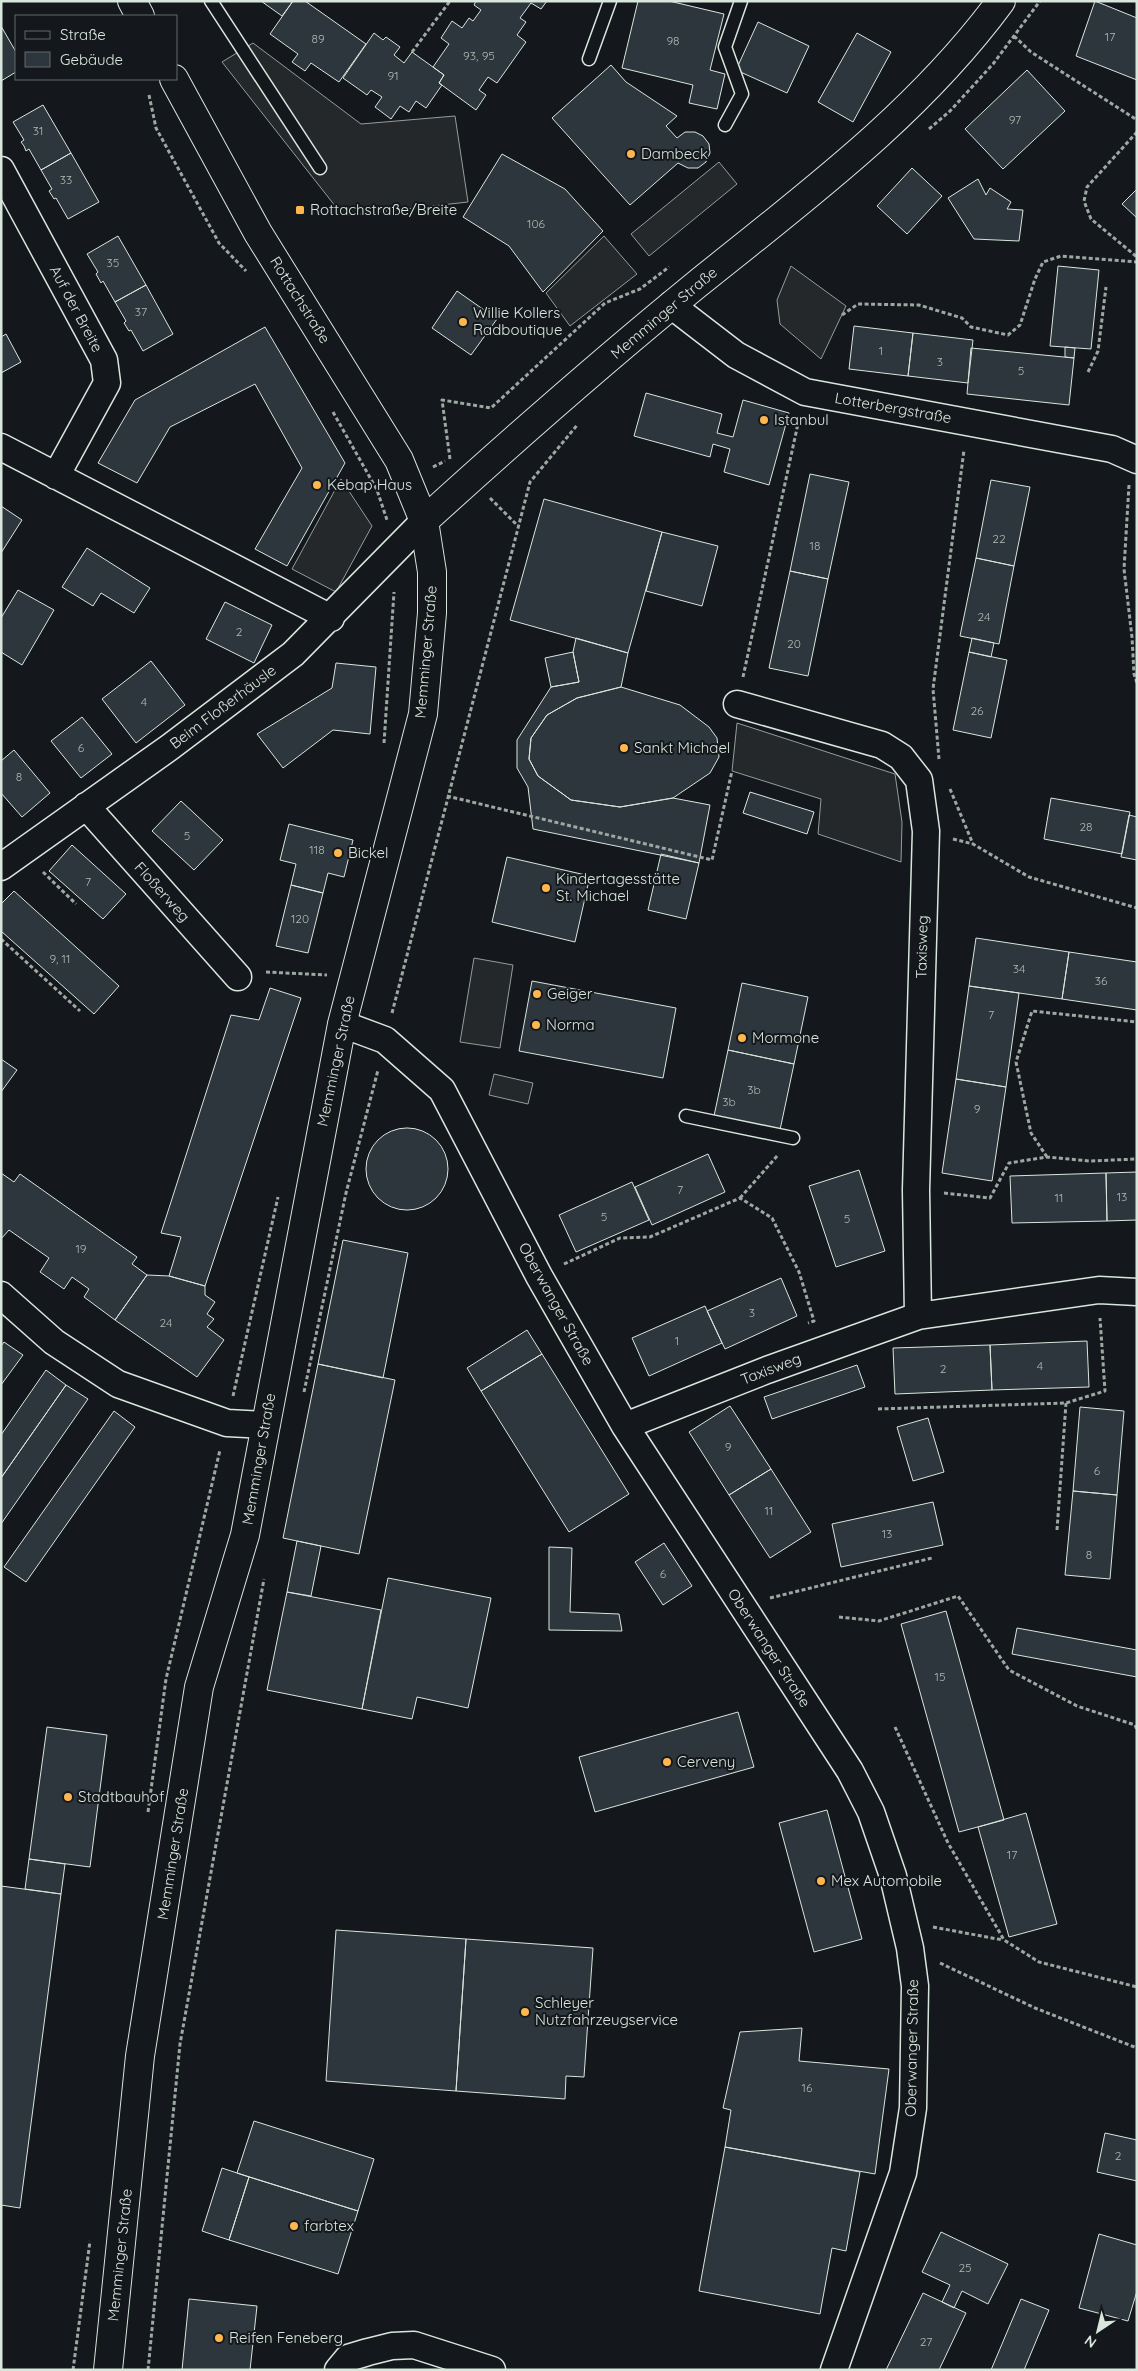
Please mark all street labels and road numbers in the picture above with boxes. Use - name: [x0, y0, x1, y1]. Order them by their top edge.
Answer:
- street label: Rottachstraße: [266, 253, 335, 347]
- street label: Auf der Breite: [46, 262, 107, 355]
- street label: Memminger Straße: [607, 262, 721, 363]
- street label: Lotterbergstraße: [833, 388, 953, 427]
- street label: Memminger Straße: [410, 585, 441, 719]
- street label: Beim Floßerhäusle: [166, 660, 280, 753]
- street label: Floßerweg: [131, 858, 194, 926]
- street label: Taxisweg: [911, 915, 932, 979]
- street label: Memminger Straße: [312, 994, 359, 1128]
- street label: Oberwanger Straße: [515, 1239, 598, 1369]
- street label: Taxisweg: [738, 1348, 804, 1389]
- street label: Memminger Straße: [238, 1392, 279, 1526]
- street label: Oberwanger Straße: [724, 1585, 815, 1711]
- street label: Memminger Straße: [153, 1787, 192, 1921]
- street label: Oberwanger Straße: [901, 1979, 922, 2117]
- street label: Memminger Straße: [103, 2188, 136, 2322]

